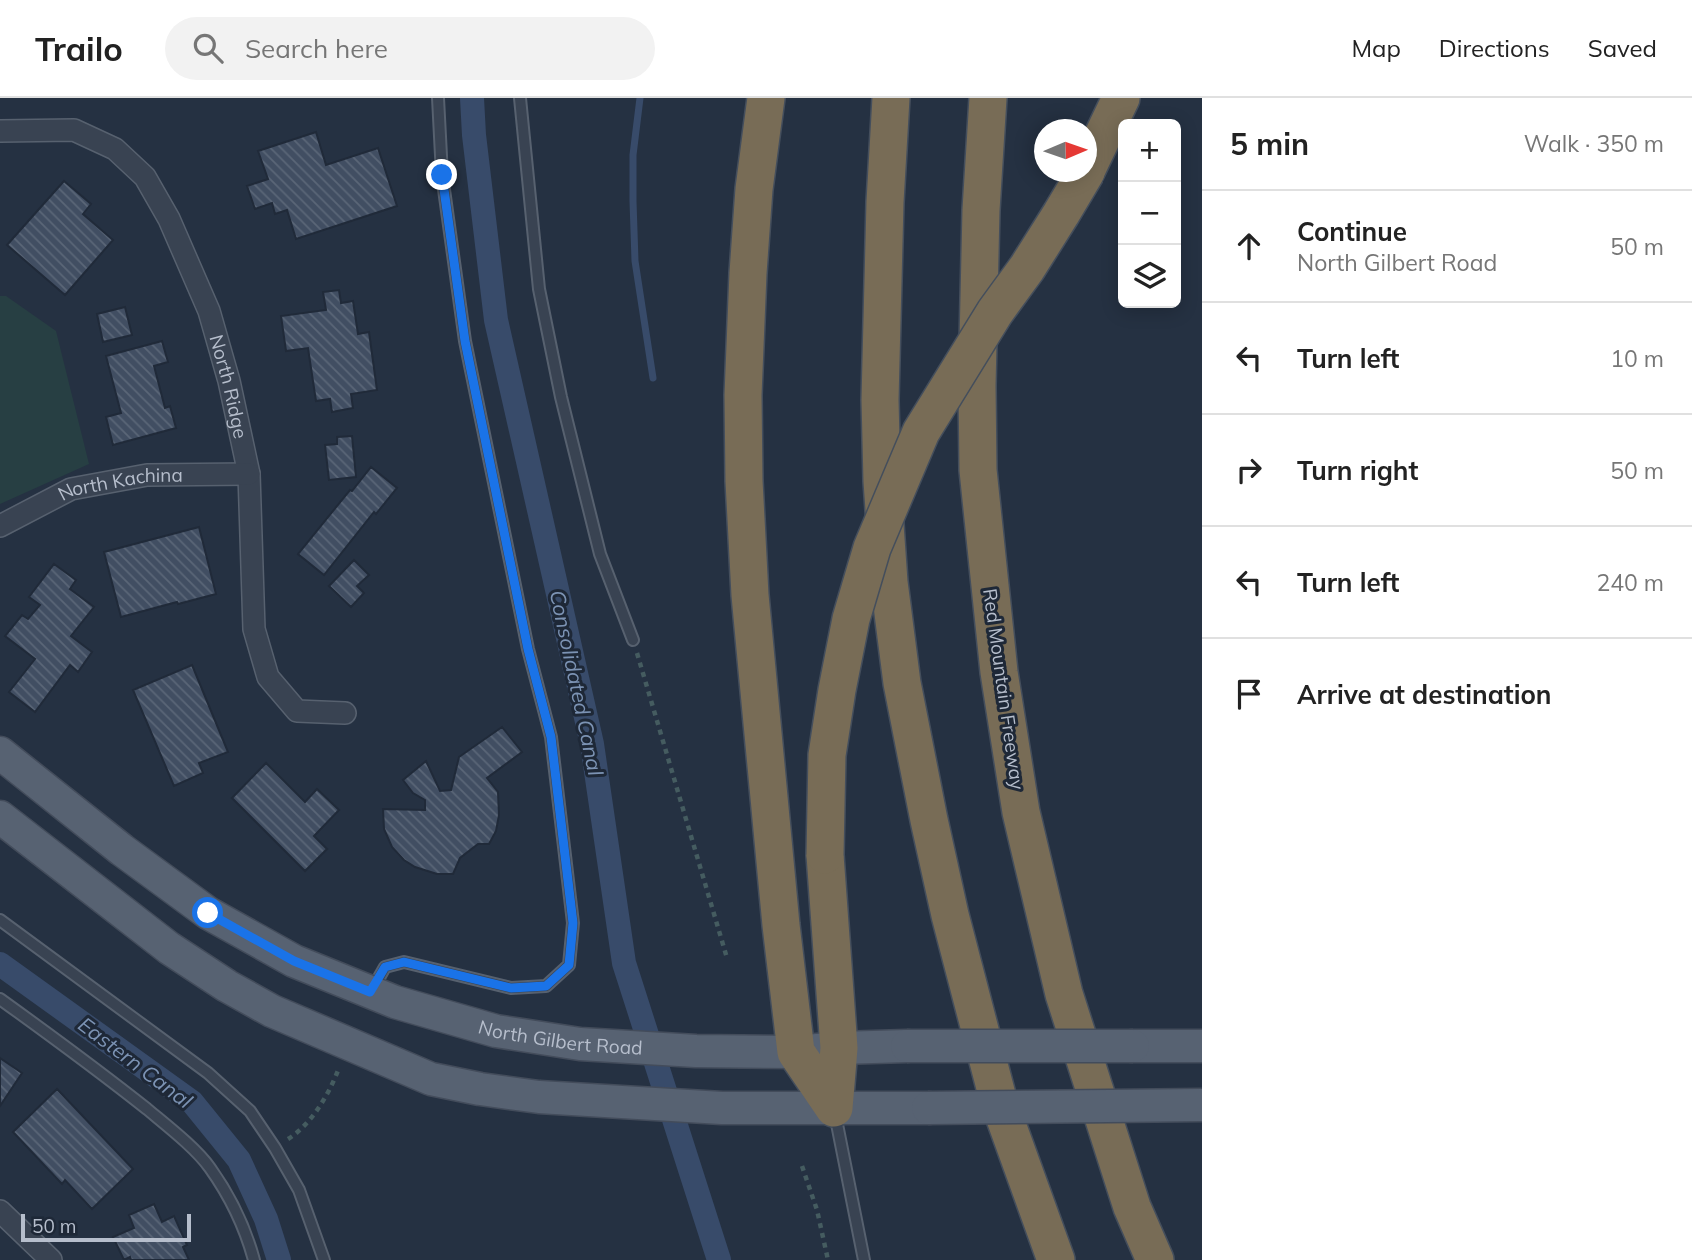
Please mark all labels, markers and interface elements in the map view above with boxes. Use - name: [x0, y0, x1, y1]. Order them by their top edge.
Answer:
- search box: [165, 17, 655, 80]
- text: Trailo: [35, 28, 123, 69]
- icon: search: [189, 29, 227, 67]
- text: Search here: [245, 32, 388, 65]
- text: Map: [1351, 33, 1401, 63]
- text: Directions: [1439, 33, 1550, 63]
- text: Saved: [1588, 33, 1657, 63]
- north arrow: [1034, 119, 1097, 182]
- map controls: [1118, 119, 1181, 308]
- button: +: [1118, 119, 1181, 182]
- text: 5 min: [1230, 125, 1309, 163]
- text: Walk · 350 m: [1524, 129, 1664, 158]
- route end: [426, 159, 457, 190]
- button: −: [1118, 182, 1181, 245]
- text: Continue: [1297, 215, 1407, 248]
- icon: ahead: [1230, 227, 1268, 265]
- text: 50 m: [1610, 232, 1664, 261]
- button: layers: [1118, 245, 1181, 308]
- text: North Gilbert Road: [1297, 248, 1497, 277]
- street label: North Ridge: [204, 332, 253, 441]
- icon: left: [1230, 339, 1268, 377]
- text: Turn left: [1297, 342, 1399, 375]
- text: 10 m: [1610, 344, 1664, 373]
- icon: right: [1230, 451, 1268, 489]
- text: Turn right: [1297, 454, 1418, 487]
- text: 50 m: [1610, 456, 1664, 485]
- street label: North Kachina: [54, 463, 183, 506]
- icon: left: [1230, 563, 1268, 601]
- text: Turn left: [1297, 566, 1399, 599]
- text: 240 m: [1596, 568, 1664, 597]
- street label: Red Mountain Freeway: [978, 587, 1030, 791]
- water label: Consolidated Canal: [545, 588, 609, 778]
- icon: arrive: [1230, 675, 1268, 713]
- text: Arrive at destination: [1297, 678, 1552, 711]
- route start: [192, 897, 223, 928]
- water label: Eastern Canal: [74, 1011, 198, 1113]
- street label: North Gilbert Road: [476, 1015, 643, 1060]
- scale bar: [21, 1211, 191, 1243]
- text: 50 m: [32, 1214, 76, 1238]

